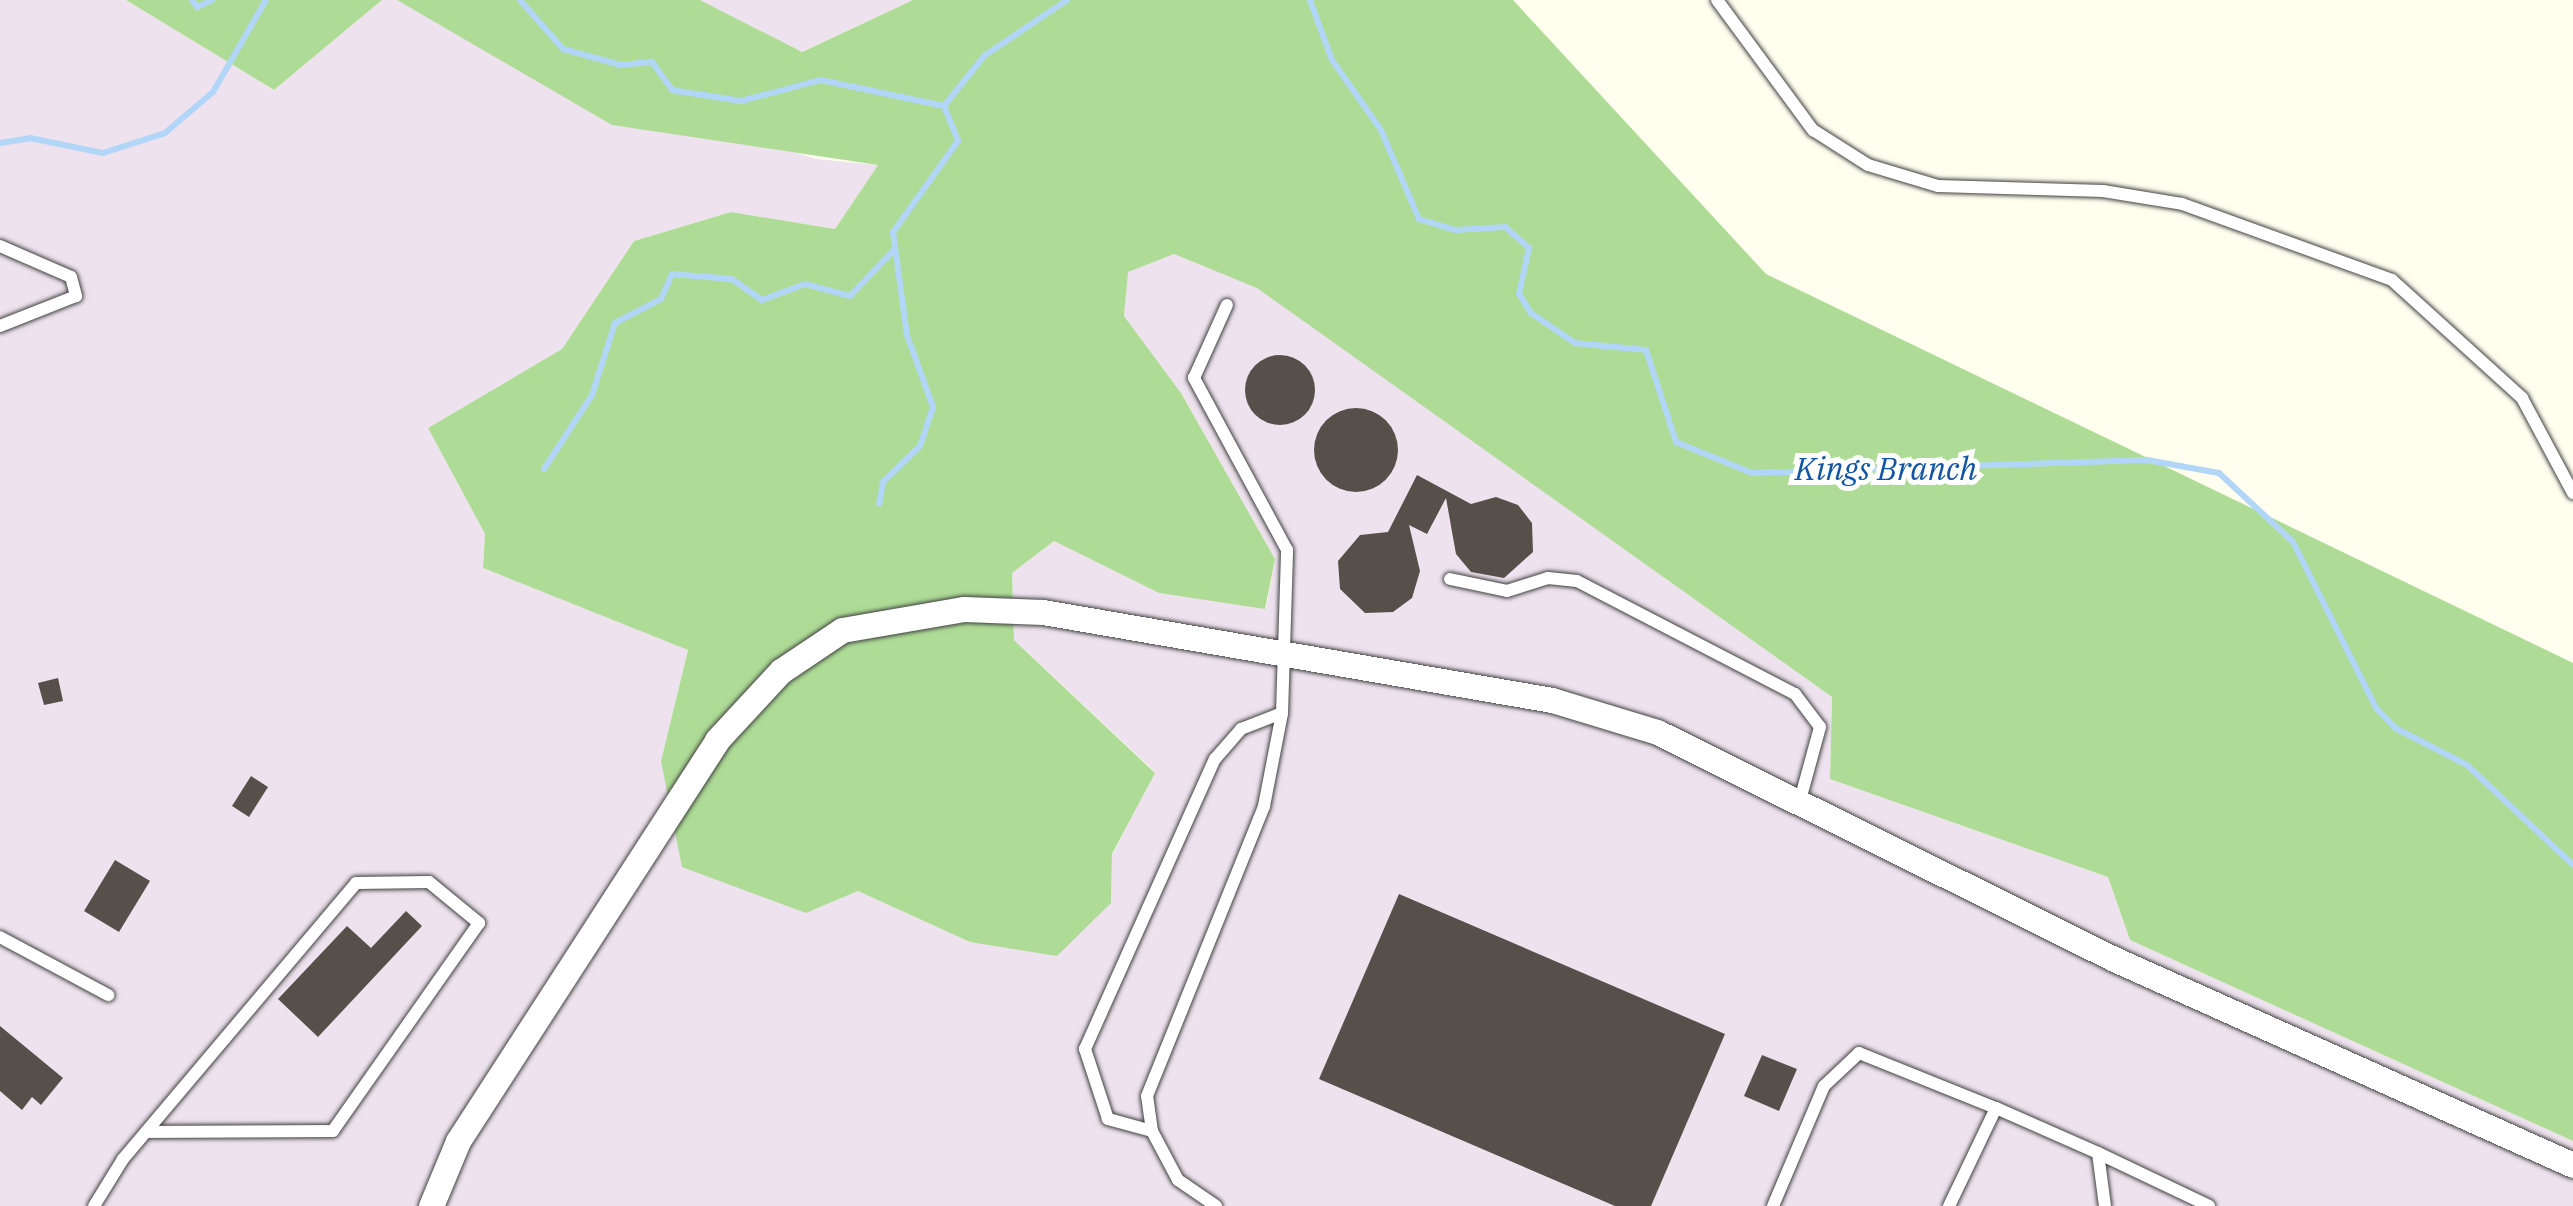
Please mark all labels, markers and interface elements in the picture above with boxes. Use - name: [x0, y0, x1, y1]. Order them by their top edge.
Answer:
- water label: Kings Branch: [1795, 449, 1977, 487]

